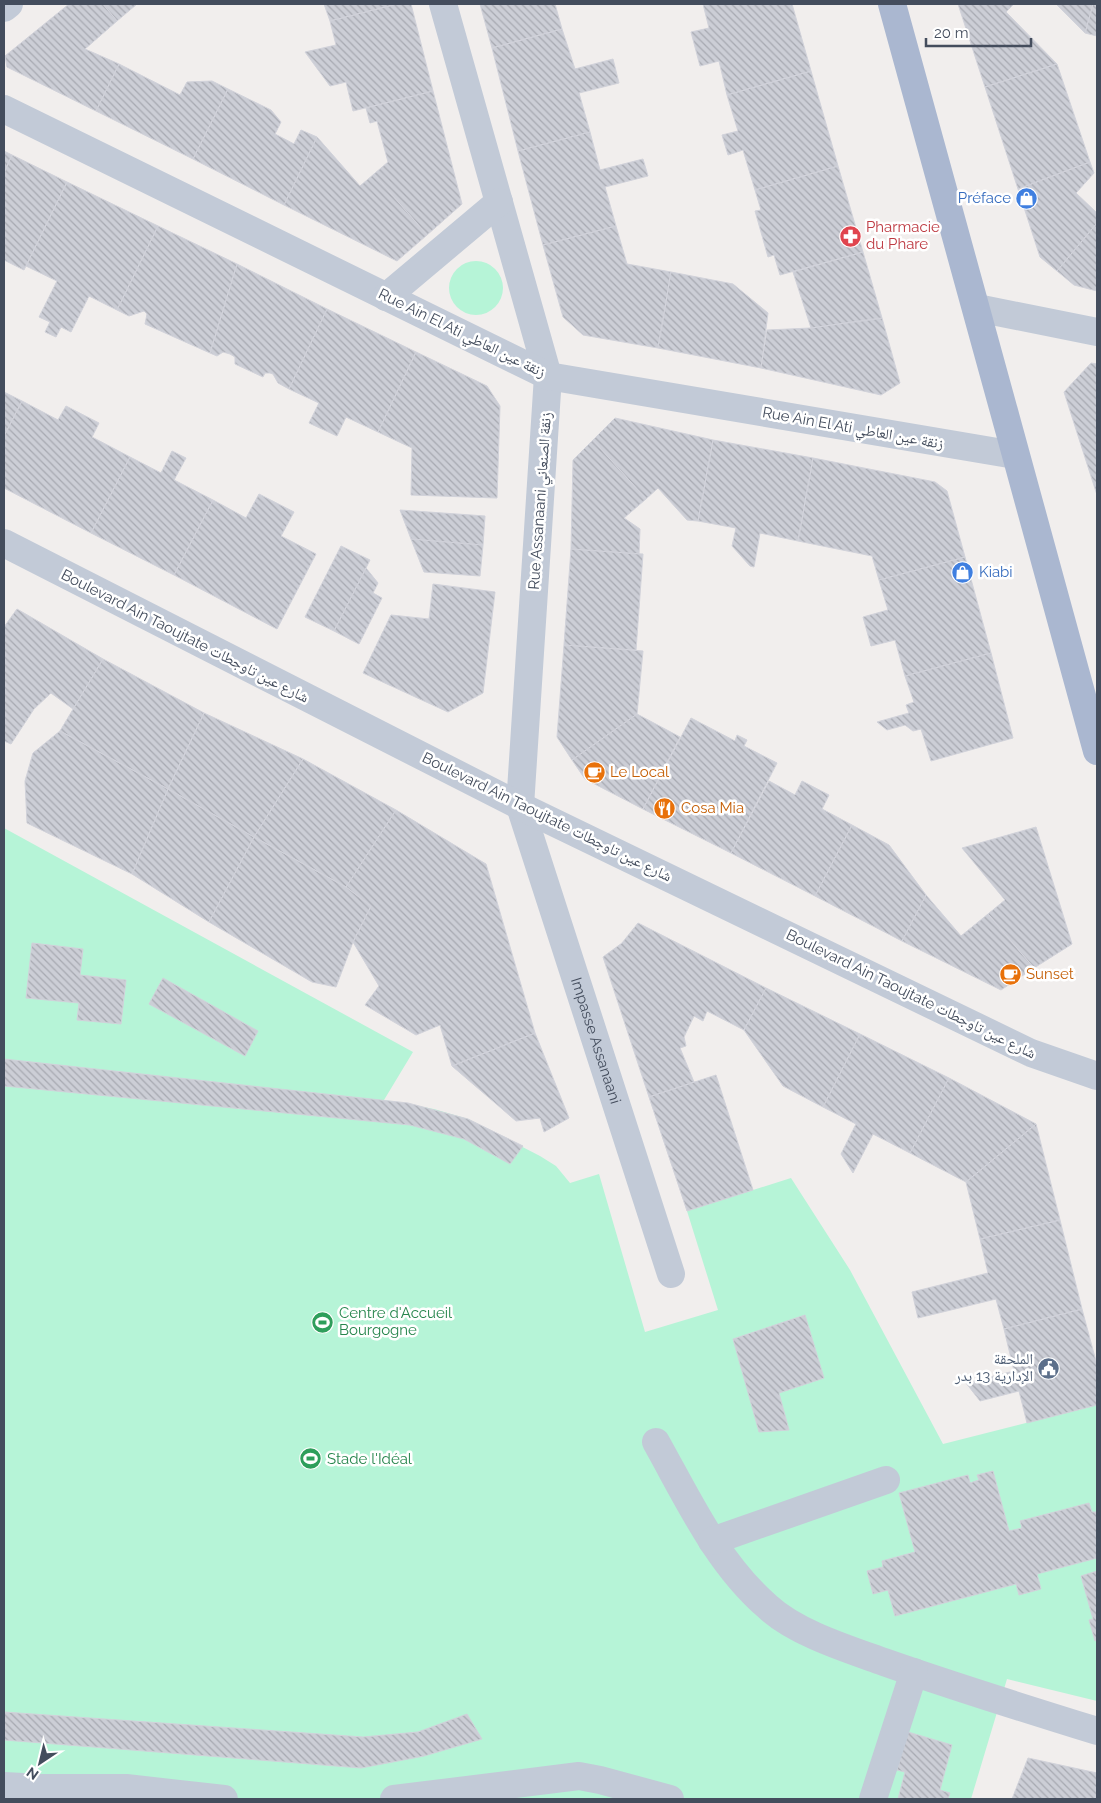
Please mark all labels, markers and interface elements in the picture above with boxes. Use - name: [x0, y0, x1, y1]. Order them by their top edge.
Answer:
- scale bar: [926, 15, 1031, 47]
- text: 20 m: [934, 24, 969, 42]
- shop icon: Préface: [1015, 186, 1039, 210]
- place label: Préface: [958, 189, 1011, 207]
- place label: Pharmacie du Phare: [866, 218, 940, 253]
- pharmacy icon: Pharmacie du Phare: [838, 224, 862, 248]
- street label: Rue Ain El Ati زنقة عين العاطي: [374, 285, 549, 384]
- street label: Rue Ain El Ati زنقة عين العاطي: [761, 403, 945, 456]
- street label: Rue Assanaani زنقة الصنعاني: [525, 411, 558, 591]
- shop icon: Kiabi: [951, 560, 975, 584]
- place label: Kiabi: [979, 563, 1013, 581]
- street label: Boulevard Ain Taoujtate شارع عين تاوجطات: [58, 565, 312, 708]
- street label: Boulevard Ain Taoujtate شارع عين تاوجطات: [419, 748, 675, 886]
- cafe icon: Le Local: [582, 760, 606, 784]
- place label: Le Local: [610, 763, 670, 781]
- restaurant icon: Cosa Mia: [653, 796, 677, 820]
- place label: Cosa Mia: [681, 799, 744, 817]
- street label: Boulevard Ain Taoujtate شارع عين تاوجطات: [783, 925, 1039, 1063]
- cafe icon: Sunset: [998, 962, 1022, 986]
- place label: Sunset: [1026, 965, 1074, 983]
- street label: Impasse Assanaani: [567, 975, 624, 1106]
- place label: Centre d'Accueil Bourgogne: [339, 1304, 453, 1339]
- sports icon: Centre d'Accueil Bourgogne: [311, 1310, 335, 1334]
- place label: الملحقة الإدارية 13 بدر: [954, 1350, 1033, 1385]
- public building icon: الملحقة الإدارية 13 بدر: [1037, 1356, 1061, 1380]
- sports icon: Stade l'Idéal: [299, 1447, 323, 1471]
- place label: Stade l'Idéal: [327, 1450, 413, 1468]
- north arrow: [15, 1738, 65, 1788]
- text: N: [24, 1764, 42, 1783]

